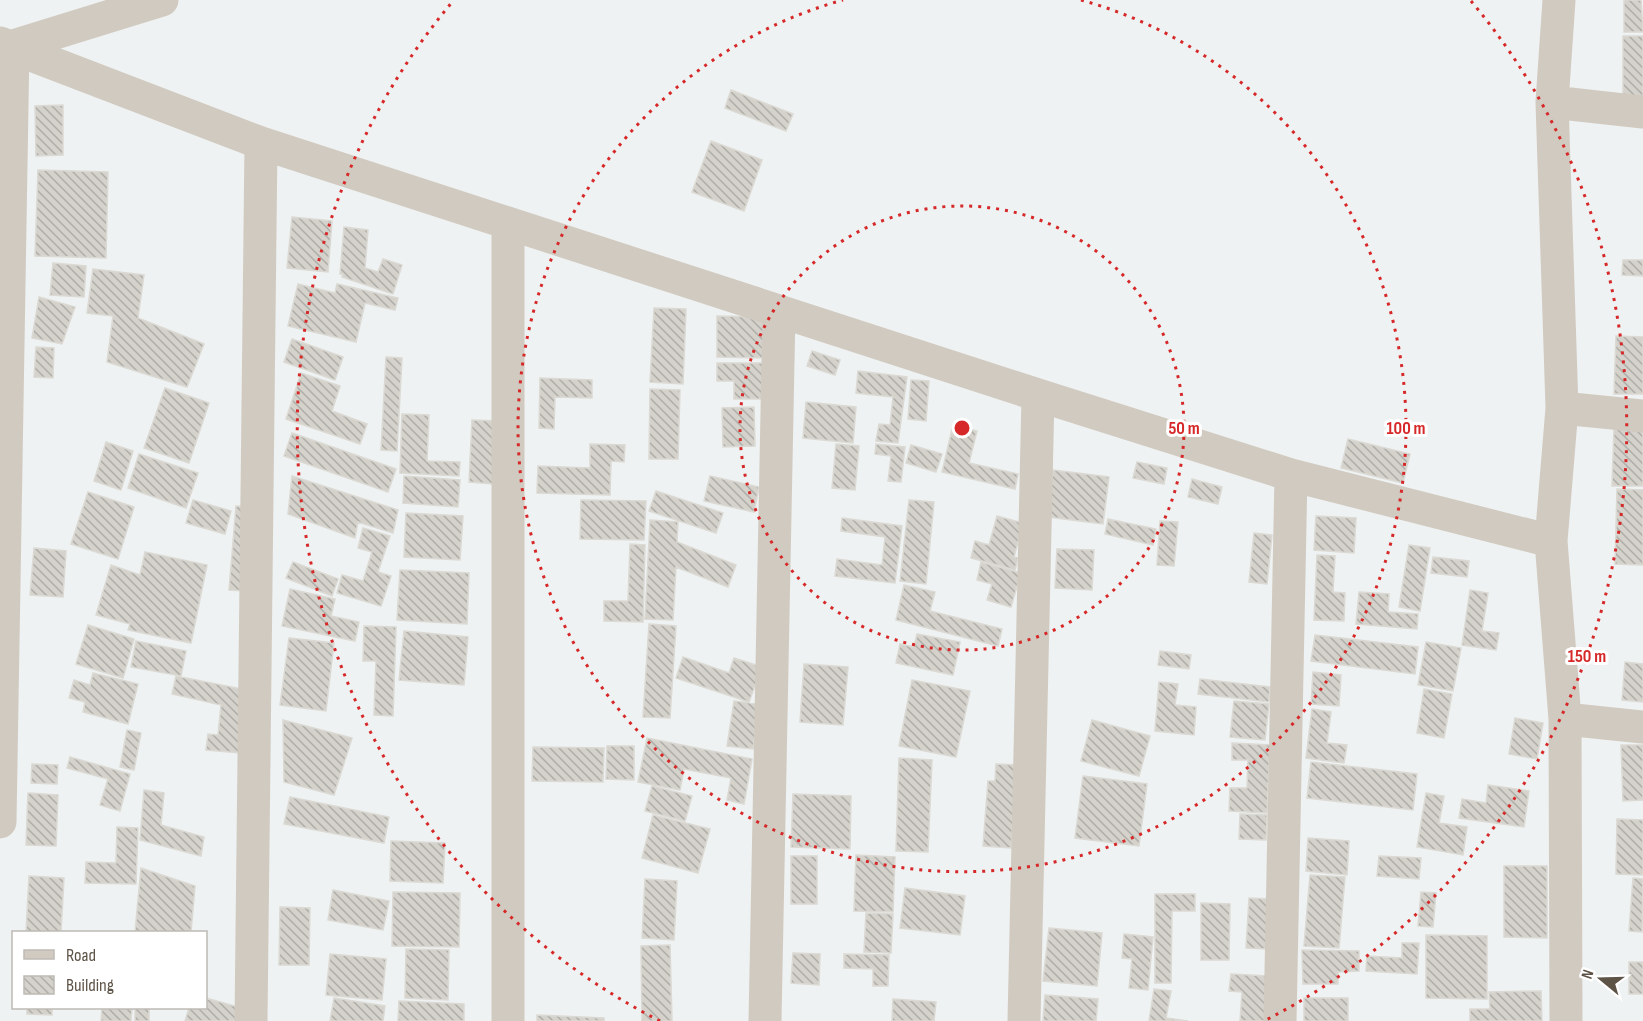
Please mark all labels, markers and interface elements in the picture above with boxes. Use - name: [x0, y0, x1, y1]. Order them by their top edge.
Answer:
- centre of rings: [952, 418, 972, 438]
- text: 50 m: [1168, 418, 1200, 439]
- text: 100 m: [1387, 418, 1426, 439]
- text: 150 m: [1568, 646, 1606, 667]
- legend: [12, 931, 207, 1009]
- text: Road: [66, 945, 96, 966]
- north arrow: [1571, 949, 1631, 1009]
- text: N: [1578, 967, 1599, 982]
- text: Building: [66, 975, 114, 996]

